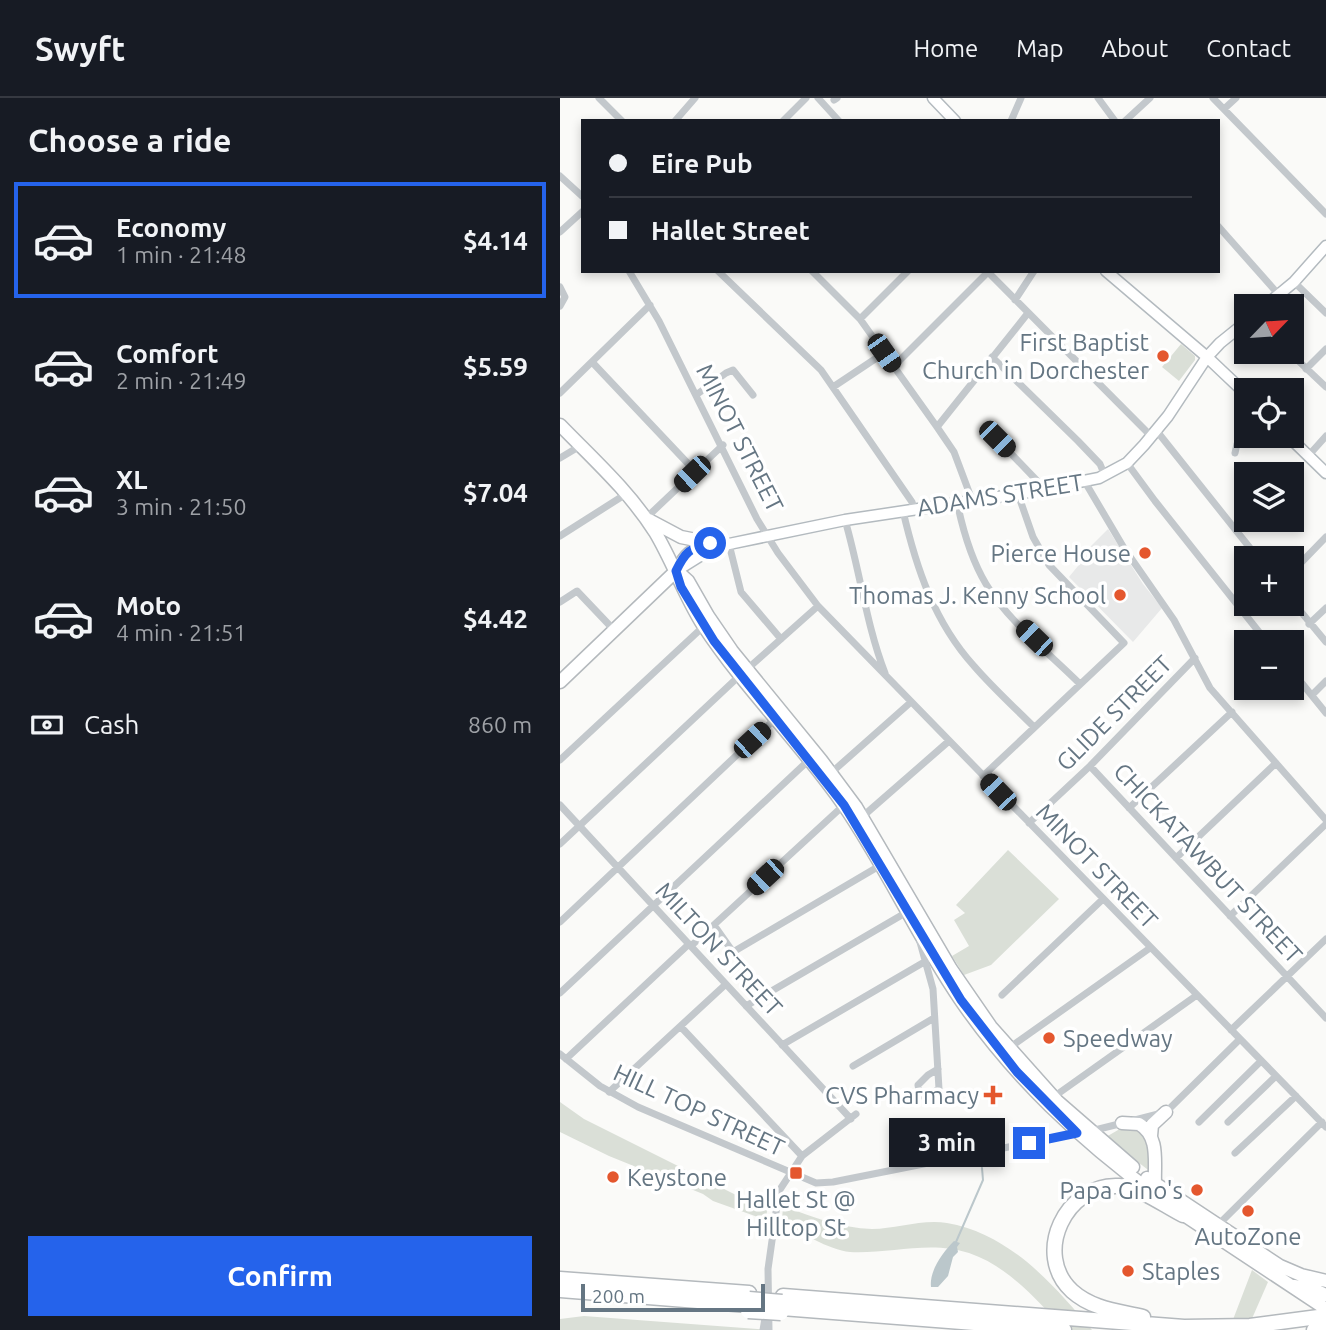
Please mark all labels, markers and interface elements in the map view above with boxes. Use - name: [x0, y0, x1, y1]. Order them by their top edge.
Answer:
- text: Swyft: [35, 30, 125, 67]
- text: Home: [913, 35, 978, 62]
- text: Map: [1016, 35, 1063, 62]
- text: About: [1101, 35, 1168, 62]
- text: Contact: [1206, 35, 1291, 62]
- text: Choose a ride: [28, 122, 231, 158]
- text: Eire Pub: [651, 149, 753, 178]
- icon: car: [32, 209, 95, 272]
- text: Economy: [116, 213, 226, 242]
- text: Hallet Street: [651, 216, 810, 245]
- text: $4.14: [463, 226, 528, 255]
- text: 1 min · 21:48: [116, 242, 247, 267]
- north arrow: [1234, 294, 1304, 364]
- map controls: [1234, 294, 1304, 700]
- place label: First Baptist Church in Dorchester: [922, 329, 1150, 384]
- car: [864, 330, 905, 376]
- icon: car: [32, 335, 95, 398]
- text: Comfort: [116, 339, 219, 368]
- marker: First Baptist Church in Dorchester: [1155, 348, 1171, 364]
- text: $5.59: [463, 352, 528, 381]
- street label: MINOT STREET: [691, 360, 789, 516]
- text: 2 min · 21:49: [116, 368, 247, 393]
- button: locate: [1234, 378, 1304, 448]
- car: [975, 417, 1020, 461]
- car: [670, 452, 715, 496]
- icon: car: [32, 461, 95, 524]
- button: layers: [1234, 462, 1304, 532]
- text: XL: [116, 465, 147, 494]
- street label: ADAMS STREET: [915, 469, 1085, 521]
- text: $7.04: [463, 478, 528, 507]
- text: 3 min · 21:50: [116, 494, 247, 519]
- route start: [694, 527, 726, 559]
- place label: Pierce House: [991, 540, 1131, 567]
- marker: Pierce House: [1137, 545, 1153, 561]
- button: +: [1234, 546, 1304, 616]
- place label: Thomas J. Kenny School: [849, 582, 1106, 609]
- icon: car: [32, 587, 95, 650]
- marker: Thomas J. Kenny School: [1112, 587, 1128, 603]
- text: Moto: [116, 591, 181, 620]
- text: $4.42: [463, 604, 528, 633]
- car: [1012, 616, 1057, 660]
- text: 4 min · 21:51: [116, 620, 247, 645]
- button: −: [1234, 630, 1304, 700]
- street label: GLIDE STREET: [1051, 650, 1177, 776]
- icon: cash: [28, 706, 66, 744]
- text: Cash: [84, 710, 139, 739]
- text: 860 m: [468, 712, 532, 737]
- car: [730, 718, 775, 762]
- street label: CHICKATAWBUT STREET: [1108, 758, 1308, 968]
- car: [976, 770, 1021, 814]
- street label: MINOT STREET: [1031, 798, 1163, 934]
- car: [743, 855, 788, 899]
- street label: MILTON STREET: [650, 877, 788, 1021]
- place label: Speedway: [1063, 1025, 1173, 1052]
- marker: Speedway: [1041, 1030, 1057, 1046]
- street label: HILL TOP STREET: [609, 1059, 789, 1161]
- place label: CVS Pharmacy: [825, 1082, 979, 1109]
- marker: CVS Pharmacy: [985, 1087, 1001, 1103]
- callout: 3 min: [889, 1118, 1004, 1168]
- route end: [1013, 1127, 1045, 1159]
- text: 3 min: [918, 1130, 976, 1155]
- place label: Keystone: [627, 1164, 727, 1191]
- marker: Hallet St @ Hilltop St: [788, 1165, 804, 1181]
- marker: Keystone: [605, 1169, 621, 1185]
- place label: Papa Gino's: [1059, 1177, 1183, 1204]
- marker: Papa Gino's: [1189, 1182, 1205, 1198]
- place label: Hallet St @ Hilltop St: [736, 1186, 856, 1241]
- marker: AutoZone: [1240, 1203, 1256, 1219]
- place label: AutoZone: [1194, 1223, 1302, 1250]
- button: Confirm: [28, 1236, 532, 1316]
- place label: Staples: [1142, 1258, 1220, 1285]
- marker: Staples: [1120, 1263, 1136, 1279]
- scale bar: [581, 1281, 765, 1313]
- text: 200 m: [592, 1285, 645, 1307]

